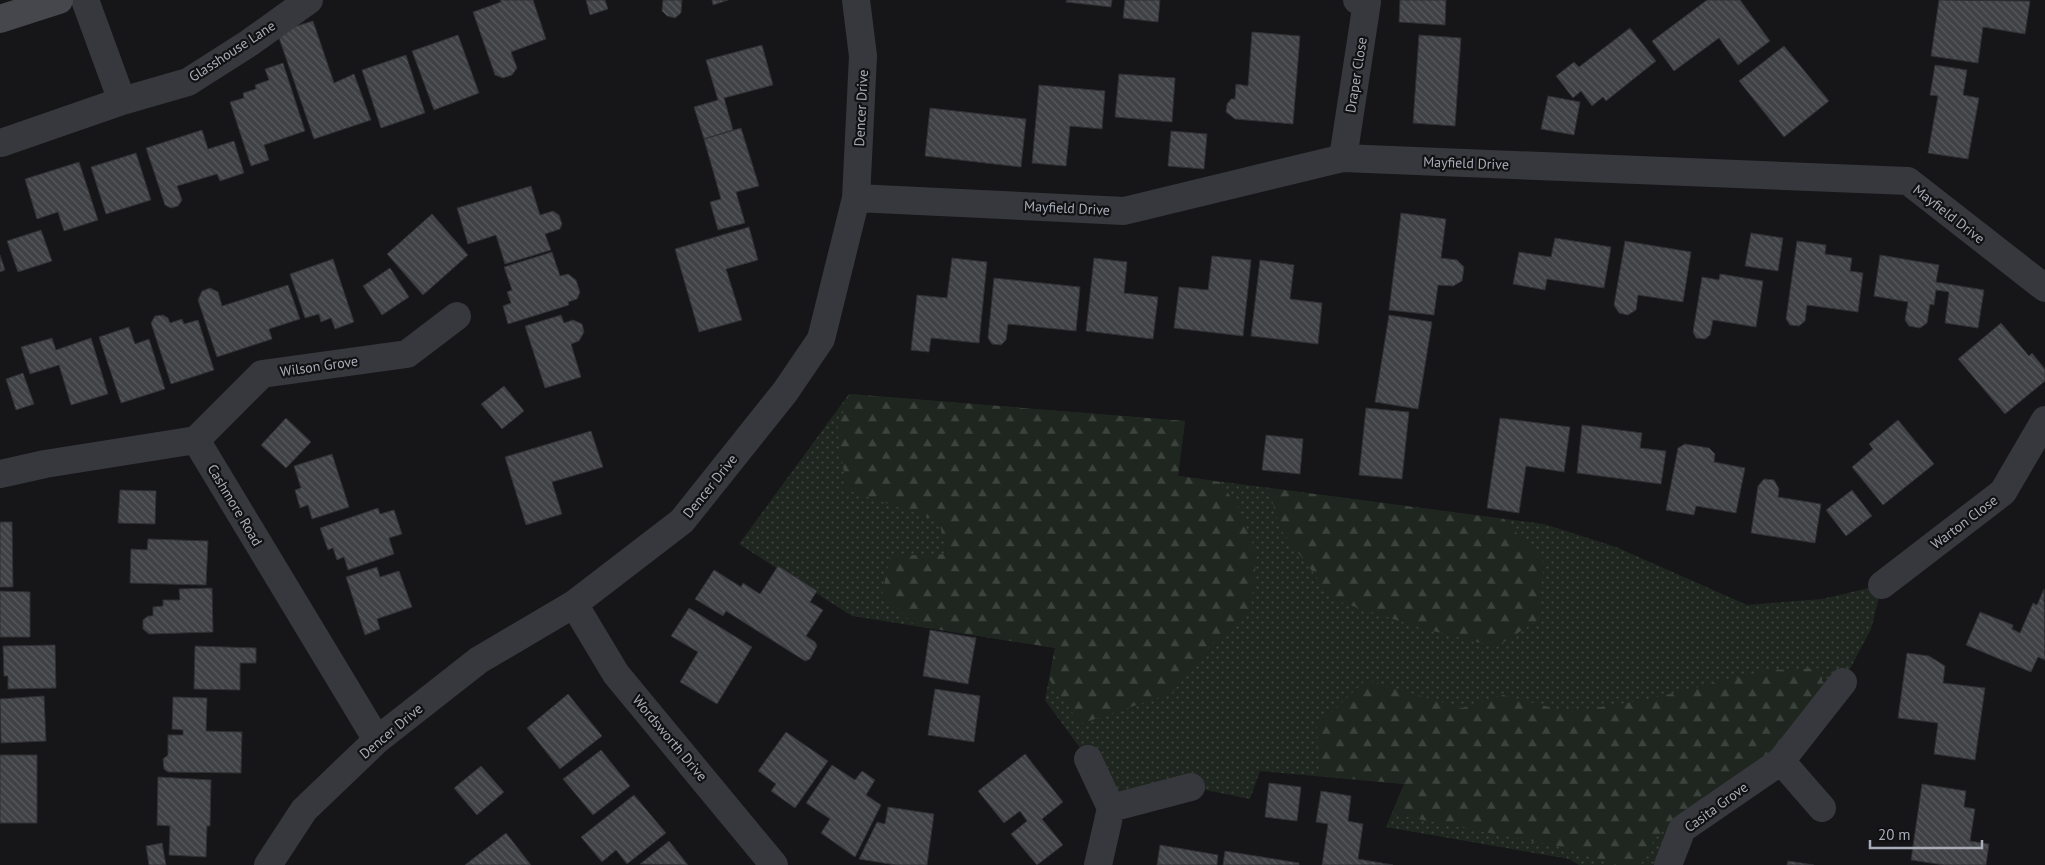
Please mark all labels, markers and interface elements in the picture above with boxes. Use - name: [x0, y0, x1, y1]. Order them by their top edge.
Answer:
- street label: Glasshouse Lane: [185, 16, 279, 86]
- street label: Draper Close: [1341, 36, 1371, 114]
- street label: Dencer Drive: [850, 69, 872, 147]
- street label: Mayfield Drive: [1423, 153, 1509, 173]
- street label: Mayfield Drive: [1910, 180, 1988, 248]
- street label: Mayfield Drive: [1024, 197, 1110, 219]
- street label: Wilson Grove: [279, 352, 359, 380]
- street label: Dencer Drive: [679, 450, 741, 522]
- street label: Cashmore Road: [203, 461, 267, 549]
- street label: Warton Close: [1927, 491, 2001, 553]
- street label: Wordsworth Drive: [629, 691, 711, 785]
- street label: Dencer Drive: [356, 699, 426, 763]
- street label: Casita Grove: [1681, 778, 1751, 836]
- scale bar: [1870, 818, 1982, 850]
- text: 20 m: [1878, 825, 1911, 844]

